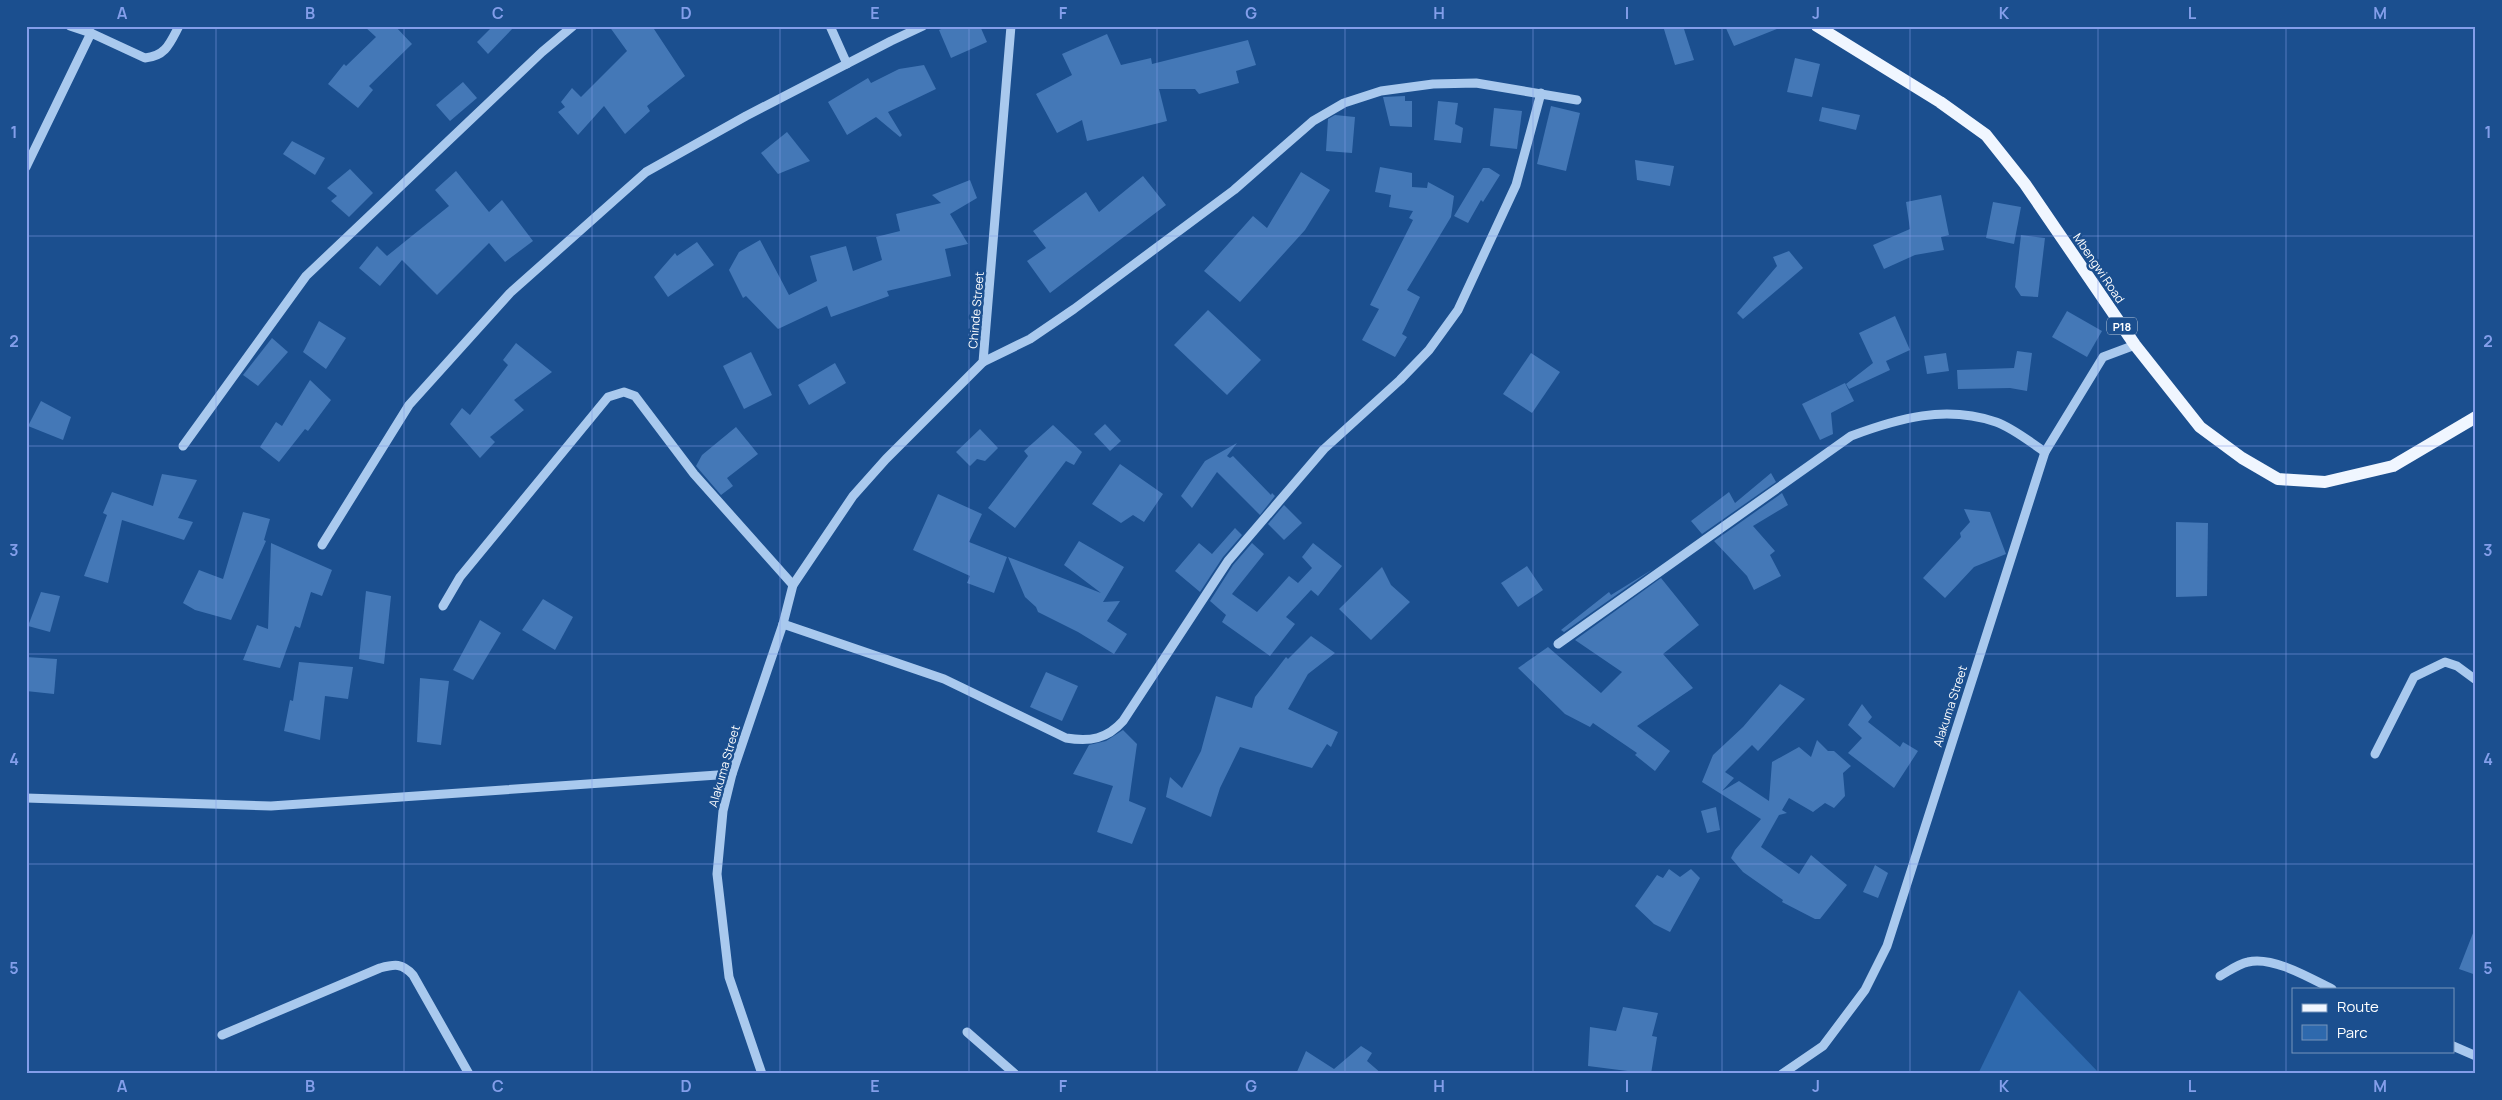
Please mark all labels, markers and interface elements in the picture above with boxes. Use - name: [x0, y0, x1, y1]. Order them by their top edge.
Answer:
- text: A: [117, 2, 128, 24]
- text: B: [305, 2, 315, 24]
- text: C: [492, 2, 504, 24]
- text: D: [680, 2, 692, 24]
- text: E: [870, 2, 880, 24]
- text: F: [1059, 2, 1068, 24]
- text: G: [1245, 2, 1257, 24]
- text: H: [1433, 2, 1445, 24]
- text: I: [1625, 2, 1629, 24]
- text: J: [1812, 2, 1820, 24]
- text: K: [1999, 2, 2010, 24]
- text: L: [2188, 2, 2197, 24]
- text: M: [2373, 2, 2387, 24]
- text: 1: [10, 121, 18, 143]
- text: 1: [2484, 121, 2492, 143]
- street label: Mbengwi Road: [2069, 230, 2129, 306]
- street label: Chinde Street: [964, 271, 988, 349]
- road number: P18: [2107, 318, 2137, 334]
- text: 2: [9, 330, 19, 352]
- text: 2: [2483, 330, 2493, 352]
- text: 3: [9, 539, 19, 561]
- text: 3: [2483, 539, 2493, 561]
- street label: Alakuma Street: [1929, 663, 1971, 749]
- street label: Alakuma Street: [704, 723, 744, 809]
- text: 4: [9, 748, 19, 770]
- text: 4: [2483, 748, 2493, 770]
- text: 5: [9, 957, 19, 979]
- text: 5: [2483, 957, 2493, 979]
- legend: [2292, 988, 2454, 1052]
- text: Route: [2337, 996, 2379, 1017]
- text: Parc: [2337, 1022, 2368, 1043]
- text: A: [117, 1075, 128, 1097]
- text: B: [305, 1075, 315, 1097]
- text: C: [492, 1075, 504, 1097]
- text: D: [680, 1075, 692, 1097]
- text: E: [870, 1075, 880, 1097]
- text: F: [1059, 1075, 1068, 1097]
- text: G: [1245, 1075, 1257, 1097]
- text: H: [1433, 1075, 1445, 1097]
- text: I: [1625, 1075, 1629, 1097]
- text: J: [1812, 1075, 1820, 1097]
- text: K: [1999, 1075, 2010, 1097]
- text: L: [2188, 1075, 2197, 1097]
- text: M: [2373, 1075, 2387, 1097]

